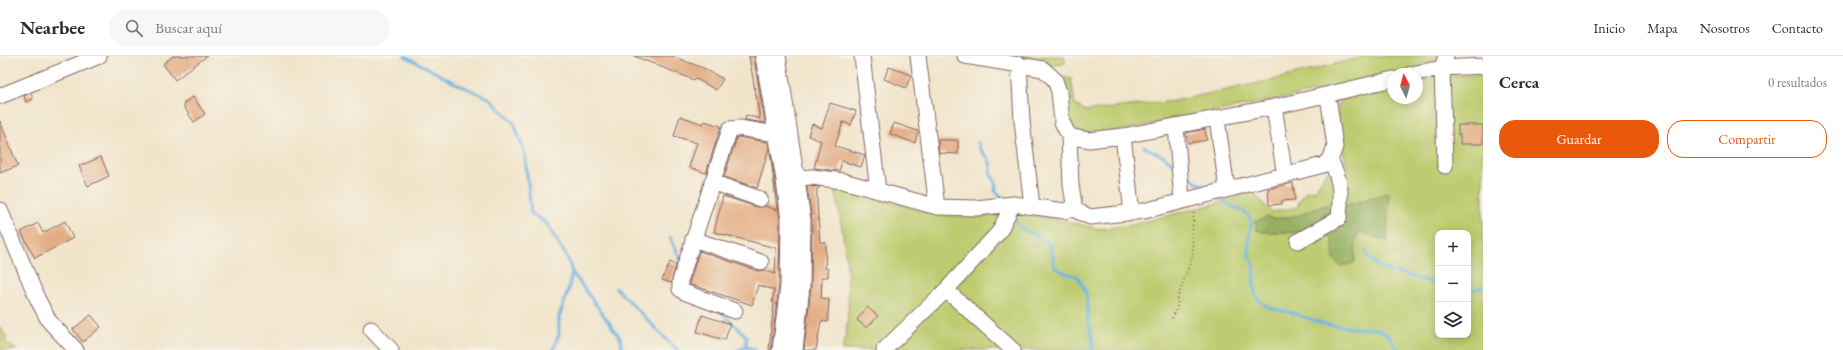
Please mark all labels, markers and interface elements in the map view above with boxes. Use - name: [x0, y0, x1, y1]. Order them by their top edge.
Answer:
- search box: [109, 10, 389, 46]
- text: Nearbee: [20, 15, 85, 40]
- icon: search: [123, 17, 145, 39]
- text: Buscar aquí: [155, 18, 222, 37]
- text: Inicio: [1594, 19, 1625, 37]
- text: Mapa: [1647, 19, 1678, 37]
- text: Nosotros: [1700, 19, 1750, 37]
- text: Contacto: [1772, 19, 1823, 37]
- north arrow: [1387, 68, 1423, 104]
- text: Cerca: [1499, 71, 1539, 93]
- text: 0 resultados: [1768, 74, 1827, 91]
- button: Guardar: [1499, 120, 1659, 158]
- button: Compartir: [1667, 120, 1827, 158]
- map controls: [1435, 230, 1471, 338]
- button: +: [1435, 230, 1471, 266]
- button: −: [1435, 266, 1471, 302]
- button: layers: [1435, 302, 1471, 338]

